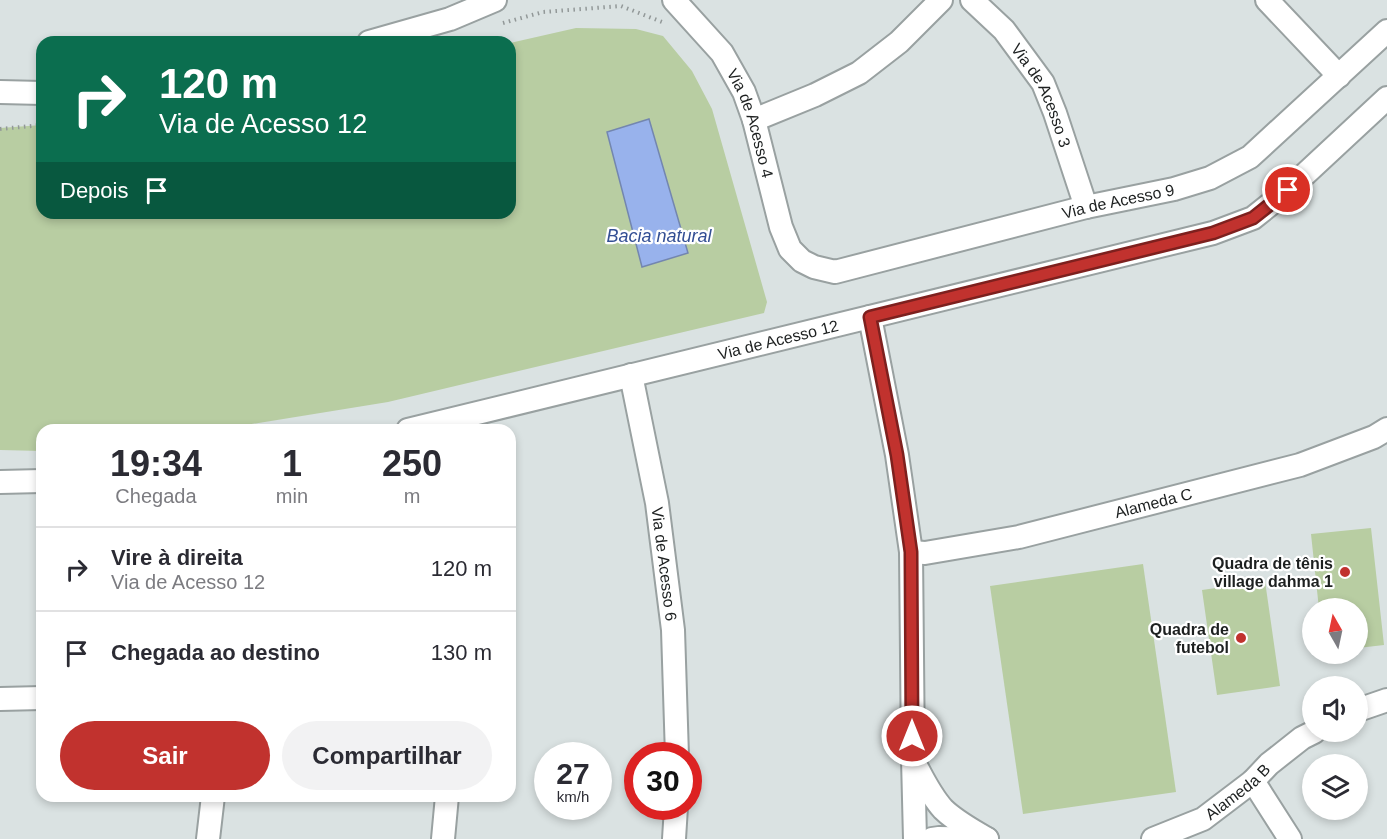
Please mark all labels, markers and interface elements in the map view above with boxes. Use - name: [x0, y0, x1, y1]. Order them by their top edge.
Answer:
- street label: Via de Acesso 3: [1008, 40, 1074, 149]
- icon: right: [60, 60, 138, 138]
- text: 120 m: [159, 60, 278, 107]
- street label: Via de Acesso 4: [724, 66, 776, 180]
- text: Via de Acesso 12: [159, 109, 367, 139]
- pin: [1262, 164, 1313, 215]
- icon: arrive: [1271, 173, 1304, 206]
- icon: arrive: [140, 174, 173, 207]
- text: Depois: [60, 178, 128, 203]
- street label: Via de Acesso 9: [1060, 181, 1176, 222]
- water label: Bacia natural: [606, 226, 713, 246]
- street label: Via de Acesso 12: [716, 317, 840, 363]
- text: 19:34: [110, 443, 202, 484]
- text: 1: [282, 443, 302, 484]
- text: 250: [382, 443, 442, 484]
- text: Chegada: [115, 485, 197, 507]
- text: min: [276, 485, 308, 507]
- text: m: [404, 485, 420, 507]
- street label: Alameda C: [1113, 485, 1194, 521]
- street label: Via de Acesso 6: [649, 506, 680, 622]
- text: Vire à direita: [111, 545, 243, 570]
- icon: right: [60, 553, 93, 586]
- place label: Quadra de tênis village dahma 1: [1212, 555, 1333, 590]
- text: 120 m: [431, 556, 492, 581]
- marker: Quadra de tênis village dahma 1: [1338, 565, 1352, 579]
- text: Via de Acesso 12: [111, 571, 265, 593]
- north arrow: [1302, 598, 1368, 664]
- map controls: [1302, 598, 1368, 820]
- place label: Quadra de futebol: [1150, 621, 1229, 656]
- marker: Quadra de futebol: [1234, 631, 1248, 645]
- icon: arrive: [60, 637, 93, 670]
- text: Chegada ao destino: [111, 640, 320, 665]
- text: 130 m: [431, 640, 492, 665]
- button: sound: [1302, 676, 1368, 742]
- position arrow: [880, 704, 944, 768]
- button: Sair: [60, 721, 270, 790]
- button: Compartilhar: [282, 721, 492, 790]
- speed limit sign: 30: [624, 742, 702, 820]
- button: layers: [1302, 754, 1368, 820]
- text: 27: [556, 757, 590, 790]
- street label: Alameda B: [1202, 761, 1274, 823]
- text: km/h: [557, 788, 589, 805]

